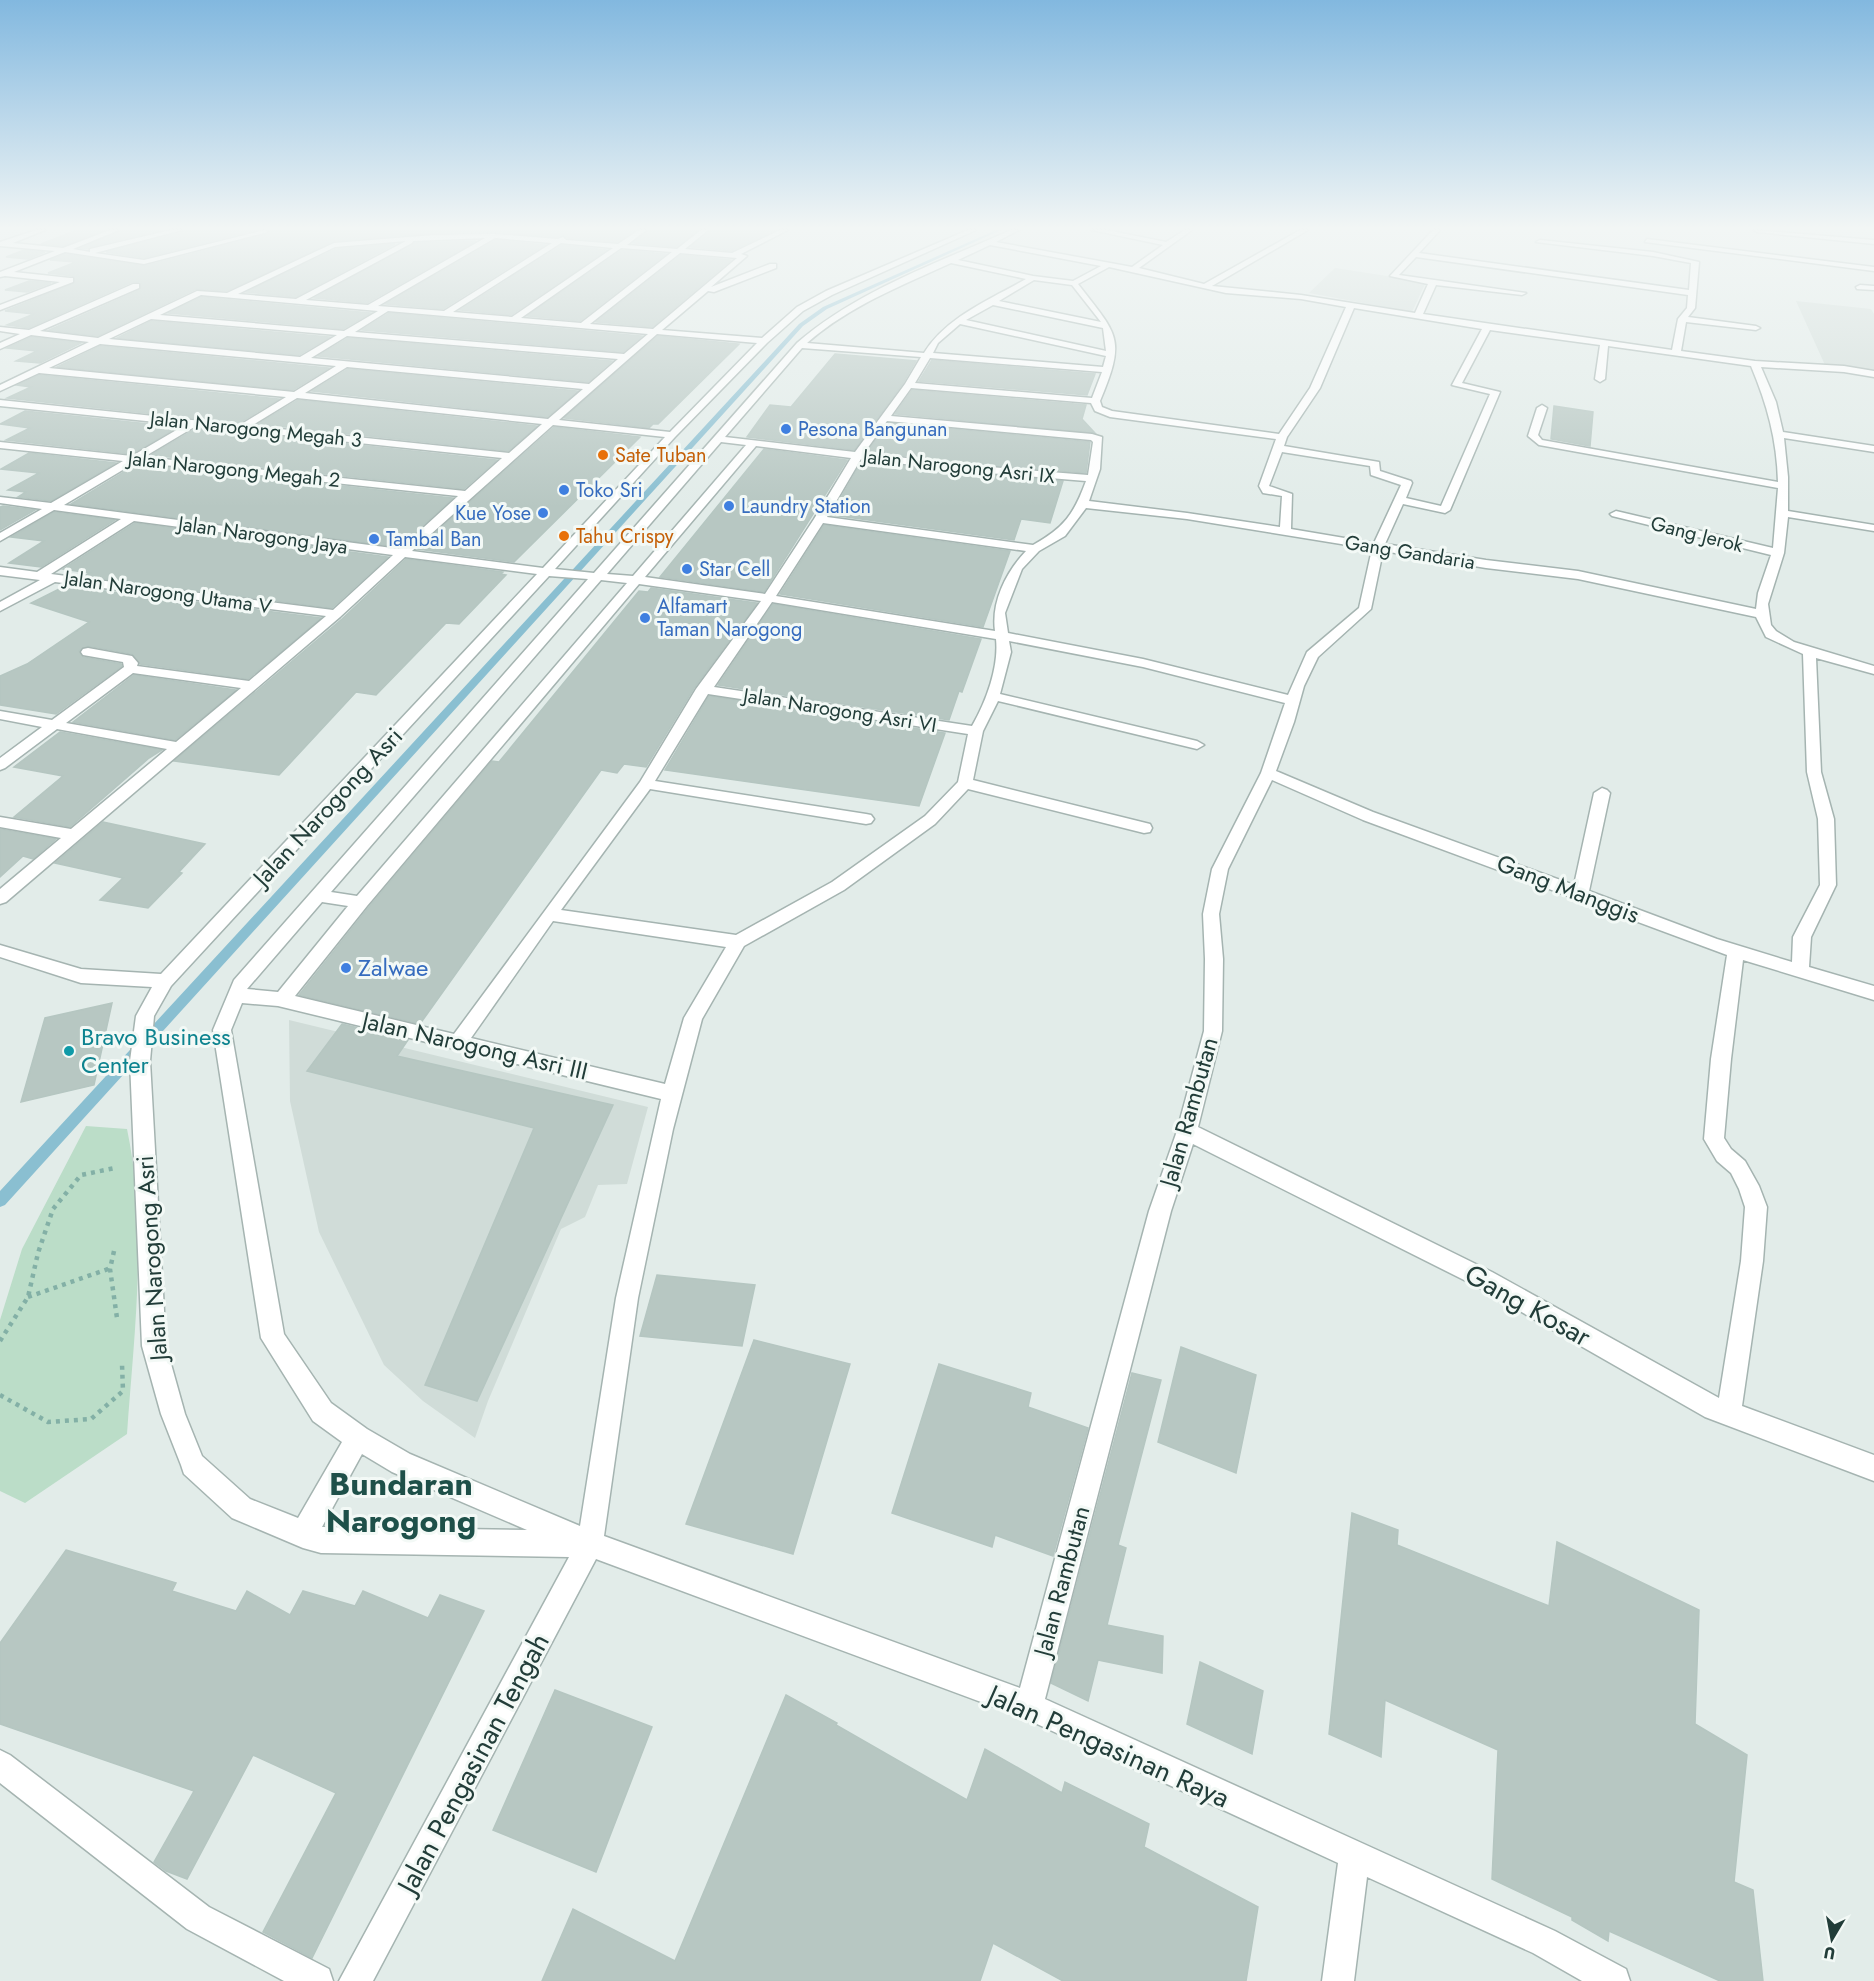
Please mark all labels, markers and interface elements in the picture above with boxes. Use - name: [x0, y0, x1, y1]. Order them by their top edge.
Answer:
- street label: Jalan Narogong Megah 3: [146, 404, 363, 455]
- place label: Pesona Bangunan: [798, 415, 948, 444]
- marker: Pesona Bangunan: [779, 422, 793, 436]
- place label: Sate Tuban: [615, 441, 706, 470]
- street label: Jalan Narogong Asri IX: [858, 442, 1057, 491]
- street label: Jalan Narogong Megah 2: [123, 444, 342, 495]
- marker: Sate Tuban: [596, 448, 610, 462]
- place label: Toko Sri: [576, 476, 643, 505]
- marker: Toko Sri: [557, 483, 571, 497]
- place label: Laundry Station: [741, 492, 871, 521]
- place label: Kue Yose: [455, 499, 531, 528]
- marker: Laundry Station: [722, 499, 736, 513]
- marker: Kue Yose: [536, 506, 550, 520]
- street label: Jalan Narogong Jaya: [173, 509, 349, 562]
- street label: Gang Jerok: [1648, 509, 1746, 560]
- place label: Tahu Crispy: [576, 522, 674, 551]
- place label: Tambal Ban: [386, 525, 481, 554]
- street label: Gang Gandaria: [1343, 528, 1477, 577]
- marker: Tahu Crispy: [557, 529, 571, 543]
- marker: Tambal Ban: [367, 532, 381, 546]
- place label: Star Cell: [699, 555, 770, 584]
- marker: Star Cell: [680, 562, 694, 576]
- street label: Jalan Narogong Utama V: [59, 563, 274, 622]
- place label: Alfamart Taman Narogong: [657, 592, 802, 644]
- marker: Alfamart Taman Narogong: [638, 611, 652, 625]
- street label: Jalan Narogong Asri VI: [738, 680, 939, 740]
- street label: Jalan Narogong Asri: [243, 720, 411, 896]
- street label: Gang Manggis: [1492, 845, 1645, 932]
- place label: Zalwae: [358, 950, 428, 985]
- marker: Zalwae: [339, 961, 353, 975]
- street label: Jalan Narogong Asri III: [356, 1002, 591, 1088]
- place label: Bravo Business Center: [81, 1019, 231, 1082]
- street label: Jalan Rambutan: [1150, 1033, 1227, 1194]
- marker: Bravo Business Center: [62, 1044, 76, 1058]
- street label: Jalan Narogong Asri: [127, 1154, 176, 1365]
- street label: Gang Kosar: [1457, 1254, 1599, 1357]
- district label: Bundaran Narogong: [326, 1461, 476, 1544]
- street label: Jalan Rambutan: [1024, 1502, 1098, 1663]
- street label: Jalan Pengasinan Tengah: [385, 1626, 560, 1904]
- street label: Jalan Pengasinan Raya: [978, 1673, 1236, 1818]
- north arrow: [1802, 1909, 1862, 1969]
- text: U: [1822, 1941, 1837, 1966]

